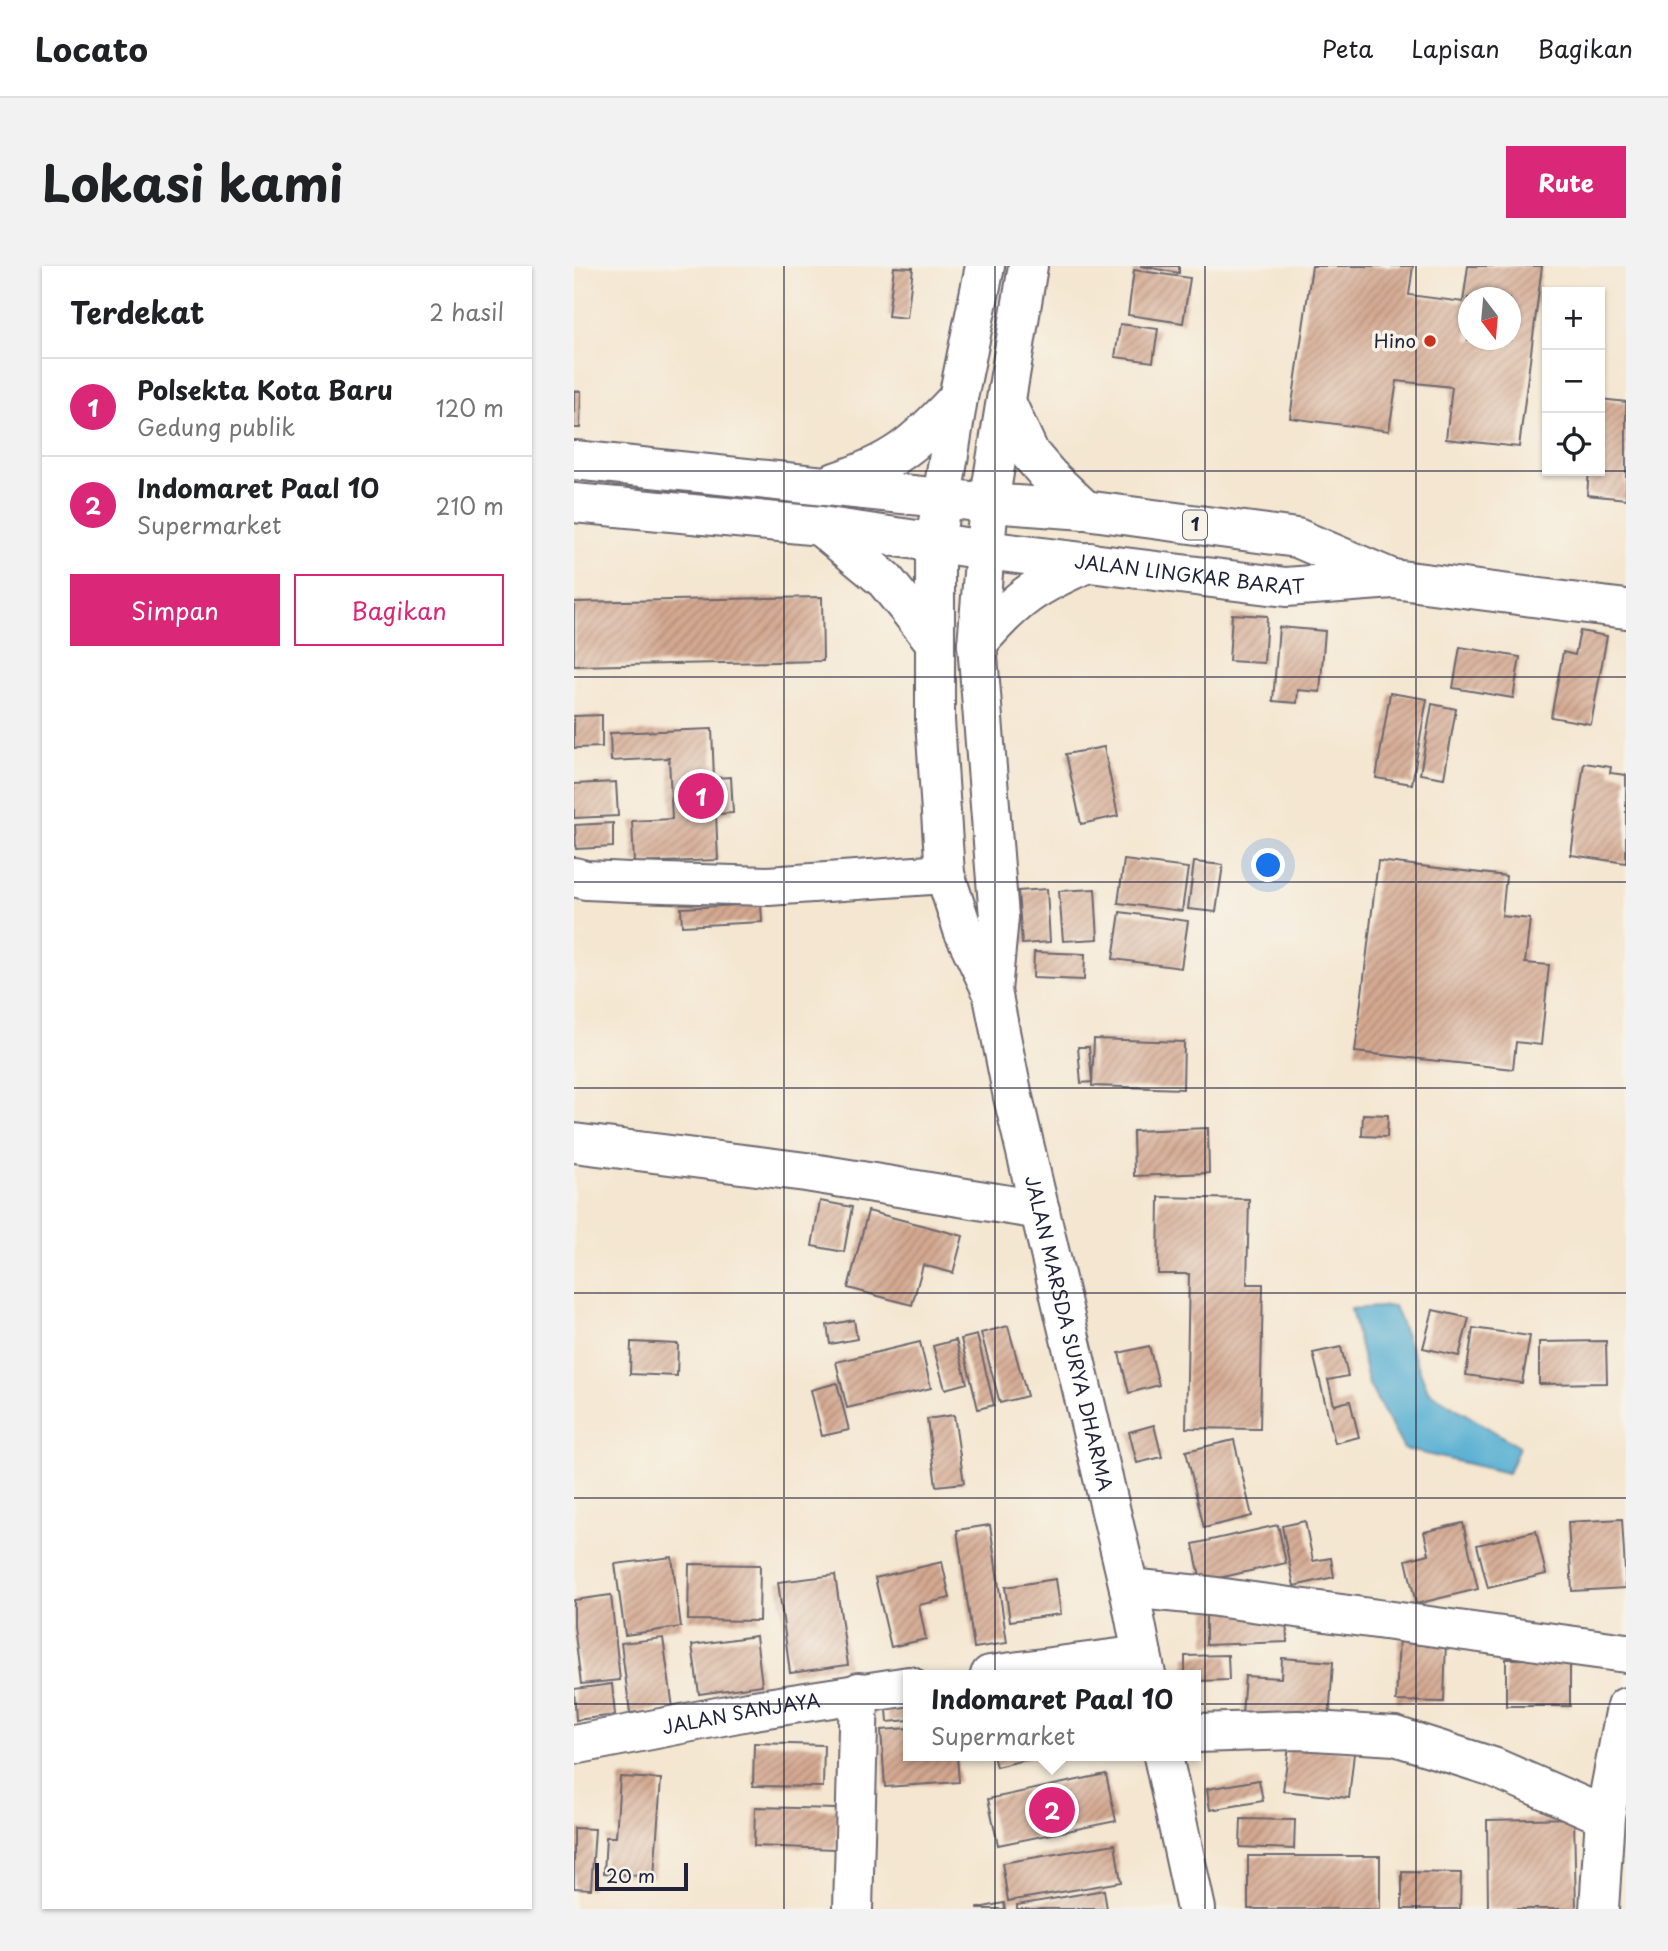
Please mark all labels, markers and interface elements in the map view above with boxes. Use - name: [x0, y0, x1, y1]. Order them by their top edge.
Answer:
- text: Locato: [35, 23, 148, 73]
- text: Peta: [1322, 30, 1373, 66]
- text: Lapisan: [1411, 30, 1500, 66]
- text: Bagikan: [1538, 30, 1633, 66]
- text: Lokasi kami: [42, 145, 343, 219]
- button: Rute: [1506, 146, 1626, 218]
- north arrow: [1458, 287, 1521, 350]
- map controls: [1542, 287, 1605, 476]
- button: +: [1542, 287, 1605, 350]
- text: Terdekat: [70, 289, 205, 334]
- text: 2 hasil: [429, 294, 504, 329]
- place label: Hino: [1374, 326, 1416, 354]
- marker: Hino: [1422, 333, 1438, 349]
- button: −: [1542, 350, 1605, 413]
- text: Polsekta Kota Baru: [137, 370, 393, 409]
- text: 1: [88, 390, 99, 425]
- text: 120 m: [436, 390, 504, 425]
- text: Gedung publik: [137, 409, 295, 444]
- button: locate: [1542, 413, 1605, 476]
- text: Indomaret Paal 10: [137, 468, 379, 507]
- text: 2: [85, 488, 101, 523]
- text: 210 m: [436, 488, 504, 523]
- text: Supermarket: [137, 507, 281, 542]
- road number: 1: [1183, 510, 1207, 540]
- street label: JALAN LINGKAR BARAT: [1073, 546, 1306, 601]
- button: Simpan: [70, 574, 280, 646]
- button: Bagikan: [294, 574, 504, 646]
- pin: 1: [678, 770, 724, 822]
- your location: [1251, 848, 1285, 882]
- street label: JALAN MARSDA SURYA DHARMA: [1019, 1172, 1121, 1494]
- popup: [903, 1670, 1201, 1761]
- text: Indomaret Paal 10: [931, 1679, 1173, 1718]
- street label: JALAN SANJAYA: [659, 1685, 822, 1740]
- text: Supermarket: [931, 1718, 1075, 1753]
- pin: 2: [1029, 1784, 1075, 1836]
- scale bar: [595, 1860, 688, 1892]
- text: 20 m: [606, 1861, 655, 1889]

